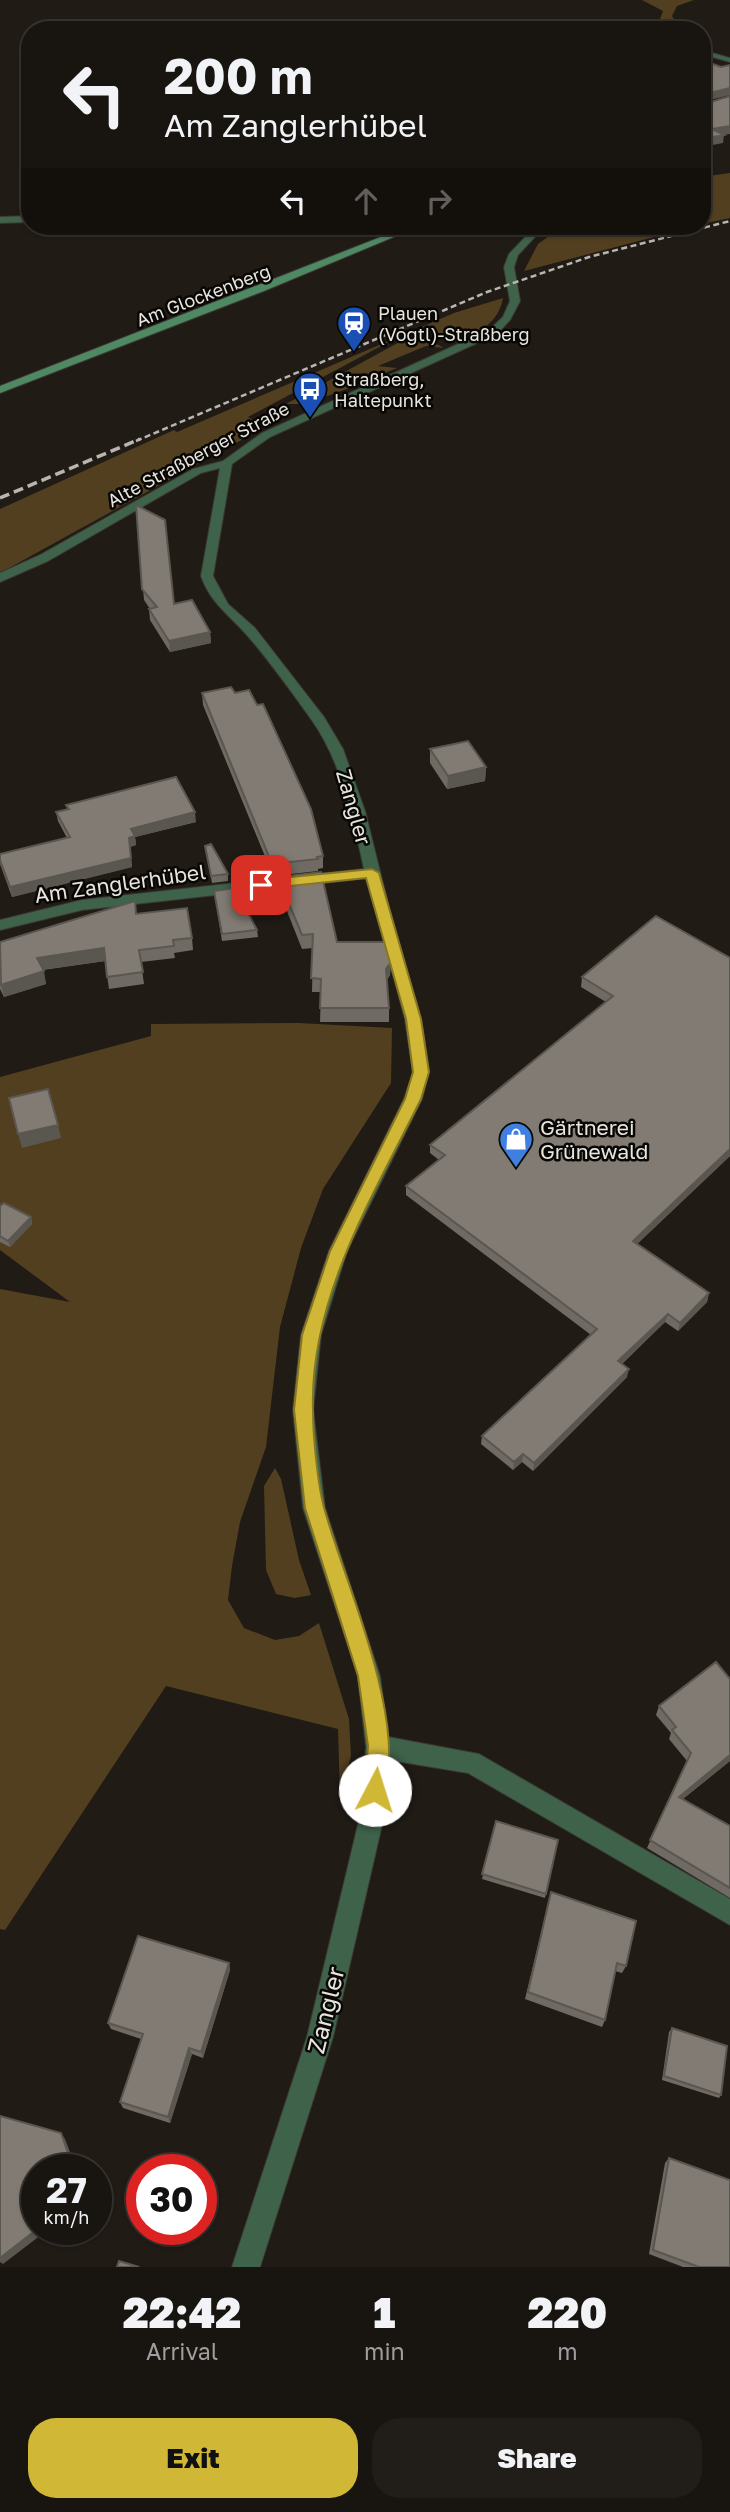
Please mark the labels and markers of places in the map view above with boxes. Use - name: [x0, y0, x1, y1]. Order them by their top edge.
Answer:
- place label: Plauen (Vogtl)-Straßberg: [378, 302, 530, 345]
- station icon: Plauen (Vogtl)-Straßberg: [335, 304, 373, 353]
- place label: Straßberg, Haltepunkt: [334, 368, 432, 411]
- bus stop icon: Straßberg, Haltepunkt: [291, 370, 329, 419]
- pin: [231, 855, 291, 915]
- place label: Gärtnerei Grünewald: [540, 1114, 648, 1164]
- shop icon: Gärtnerei Grünewald: [497, 1120, 535, 1169]

